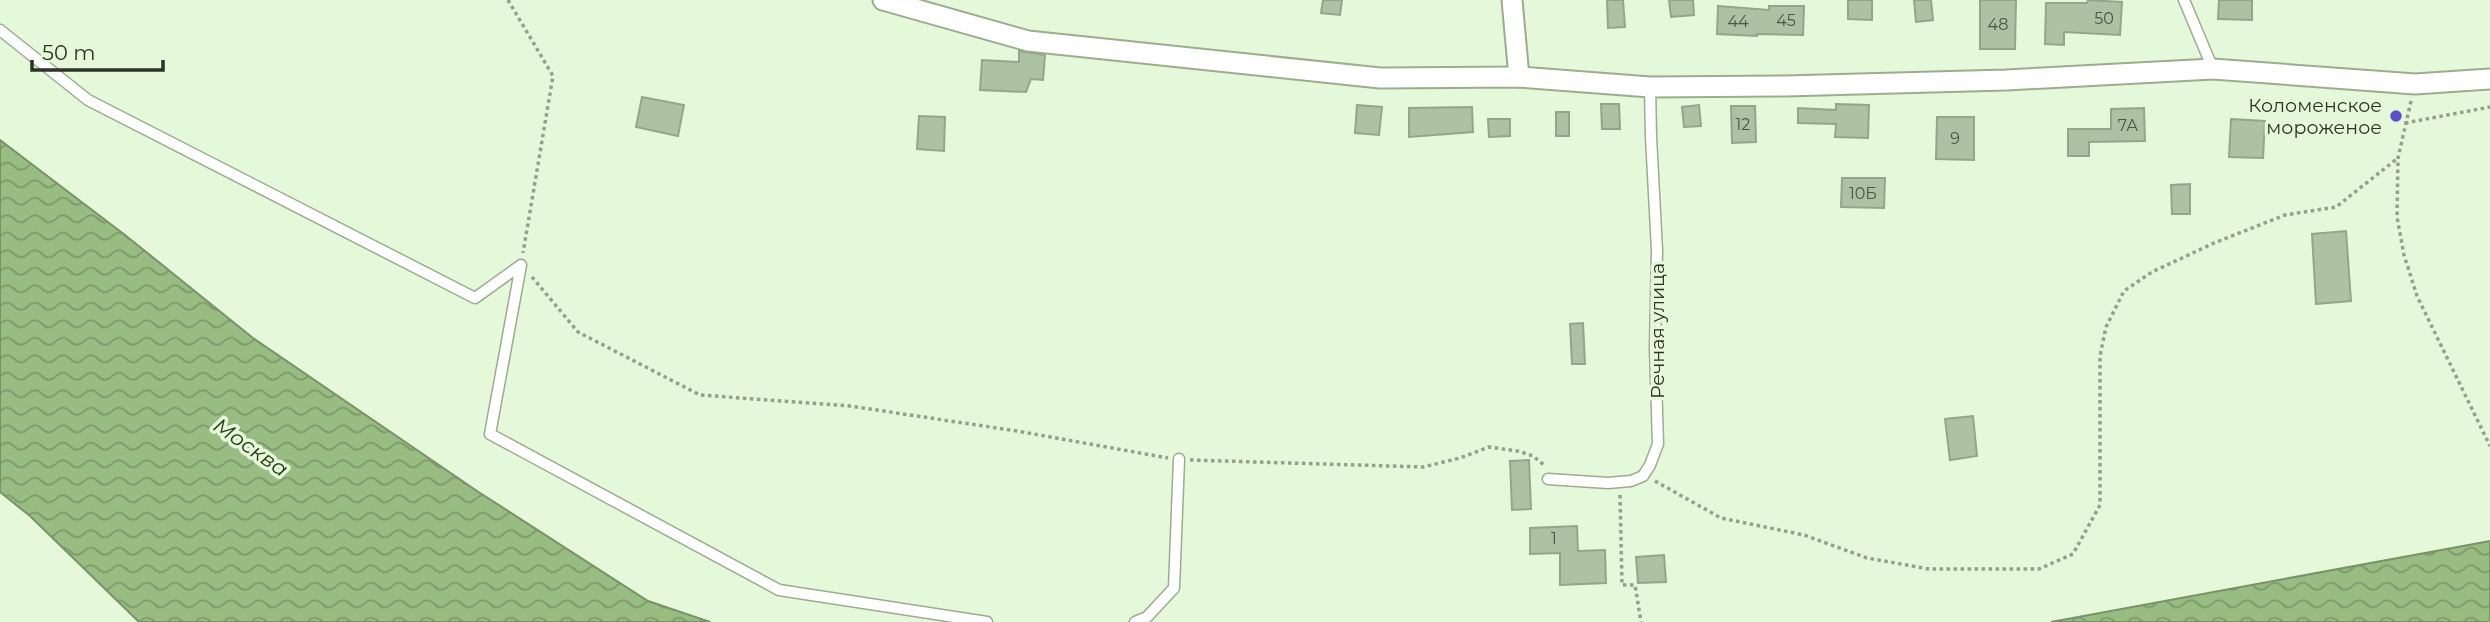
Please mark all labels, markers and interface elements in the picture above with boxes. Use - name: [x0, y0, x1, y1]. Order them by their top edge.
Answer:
- house number: 50: [2094, 9, 2114, 28]
- house number: 45: [1776, 11, 1796, 30]
- house number: 44: [1727, 12, 1749, 31]
- house number: 48: [1988, 15, 2008, 34]
- scale bar: [32, 28, 163, 72]
- text: 50 m: [42, 40, 96, 65]
- place label: Коломенское мороженое: [2248, 94, 2382, 139]
- marker: Коломенское мороженое: [2388, 108, 2404, 124]
- house number: 12: [1736, 115, 1750, 134]
- house number: 7А: [2118, 116, 2138, 135]
- house number: 9: [1950, 129, 1960, 148]
- house number: 10Б: [1849, 184, 1877, 203]
- street label: Речная улица: [1646, 263, 1669, 399]
- water label: Москва: [209, 412, 293, 482]
- house number: 1: [1551, 529, 1557, 548]

